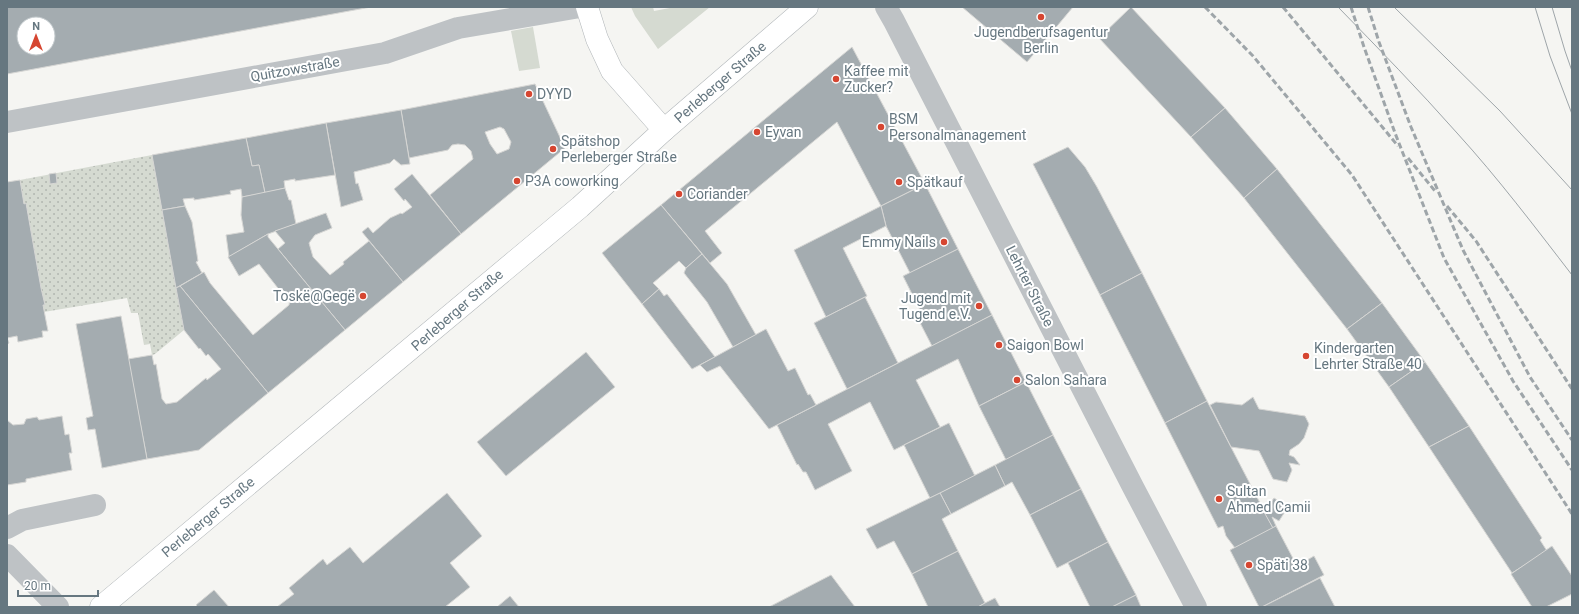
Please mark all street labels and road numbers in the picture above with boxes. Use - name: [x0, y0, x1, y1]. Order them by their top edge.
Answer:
- street label: Perleberger Straße: [671, 38, 769, 126]
- street label: Quitzowstraße: [249, 53, 341, 85]
- street label: Lehrter Straße: [1003, 243, 1057, 329]
- street label: Perleberger Straße: [408, 266, 506, 354]
- street label: Perleberger Straße: [158, 474, 258, 560]

